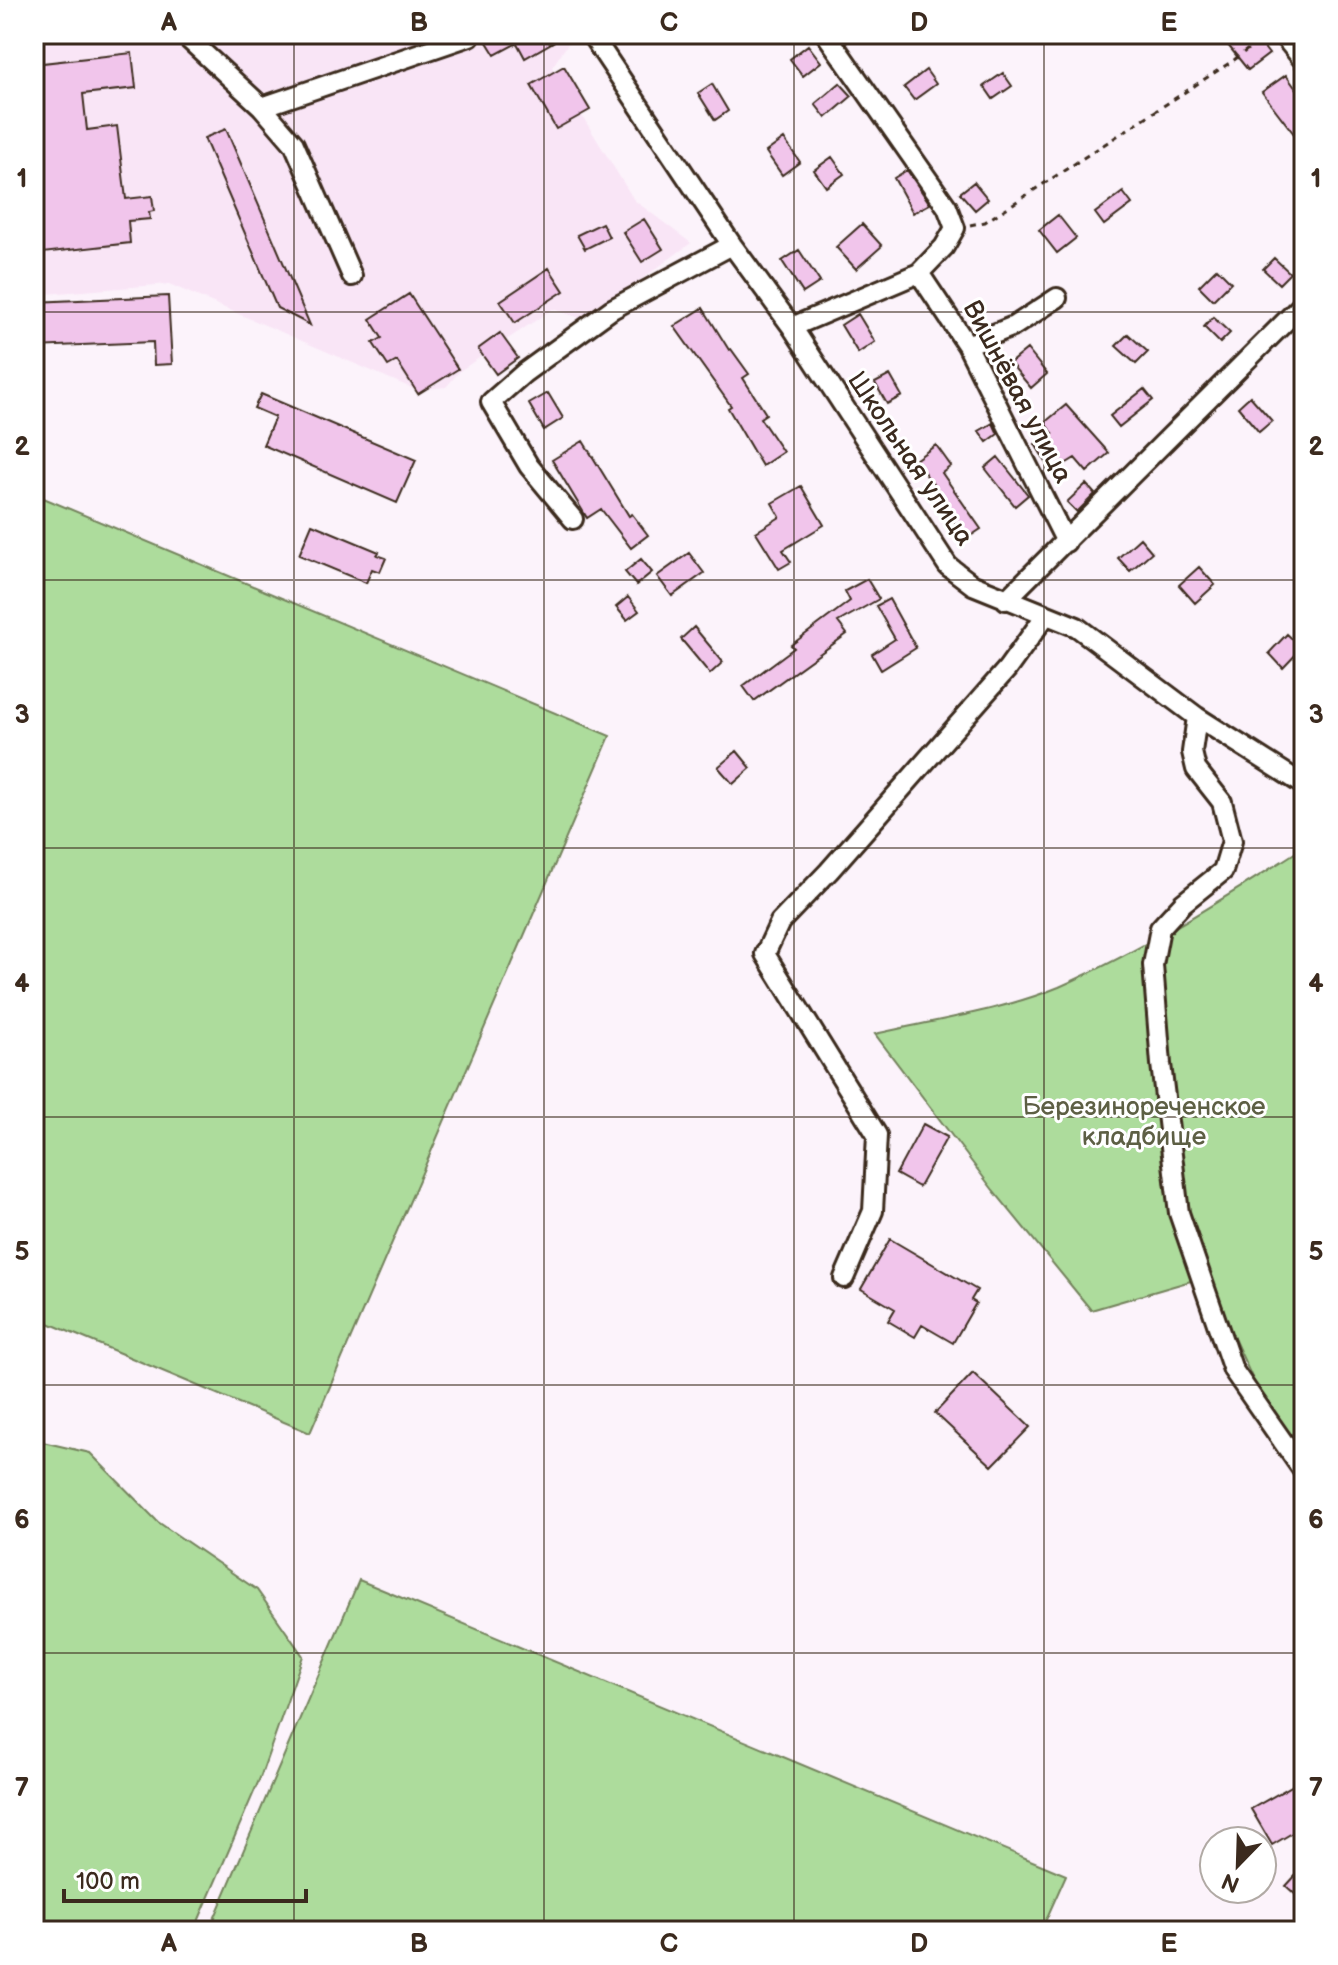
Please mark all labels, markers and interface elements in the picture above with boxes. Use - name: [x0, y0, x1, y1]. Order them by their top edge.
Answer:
- text: A: [160, 8, 177, 39]
- text: B: [410, 8, 428, 39]
- text: C: [660, 8, 678, 39]
- text: D: [910, 8, 928, 39]
- text: E: [1161, 8, 1178, 39]
- text: 1: [17, 164, 27, 195]
- text: 1: [1311, 164, 1321, 195]
- street label: Вишнёвая улица: [956, 295, 1078, 489]
- street label: Школьная улица: [840, 366, 980, 552]
- text: 2: [14, 432, 30, 463]
- text: 2: [1308, 432, 1324, 463]
- text: 3: [14, 700, 30, 731]
- text: 3: [1308, 700, 1324, 731]
- text: 4: [14, 969, 30, 1000]
- text: 4: [1308, 969, 1324, 1000]
- park label: Березинореченское кладбище: [1023, 1092, 1265, 1153]
- text: 5: [14, 1237, 30, 1268]
- text: 5: [1308, 1237, 1324, 1268]
- text: 6: [14, 1505, 30, 1536]
- text: 6: [1308, 1505, 1324, 1536]
- text: 7: [15, 1773, 29, 1804]
- text: 7: [1309, 1773, 1323, 1804]
- north arrow: [1198, 1825, 1278, 1905]
- scale bar: [64, 1853, 306, 1903]
- text: N: [1218, 1866, 1244, 1898]
- text: 100 m: [76, 1867, 140, 1896]
- text: A: [160, 1929, 177, 1960]
- text: B: [410, 1929, 428, 1960]
- text: C: [660, 1929, 678, 1960]
- text: D: [910, 1929, 928, 1960]
- text: E: [1161, 1929, 1178, 1960]

